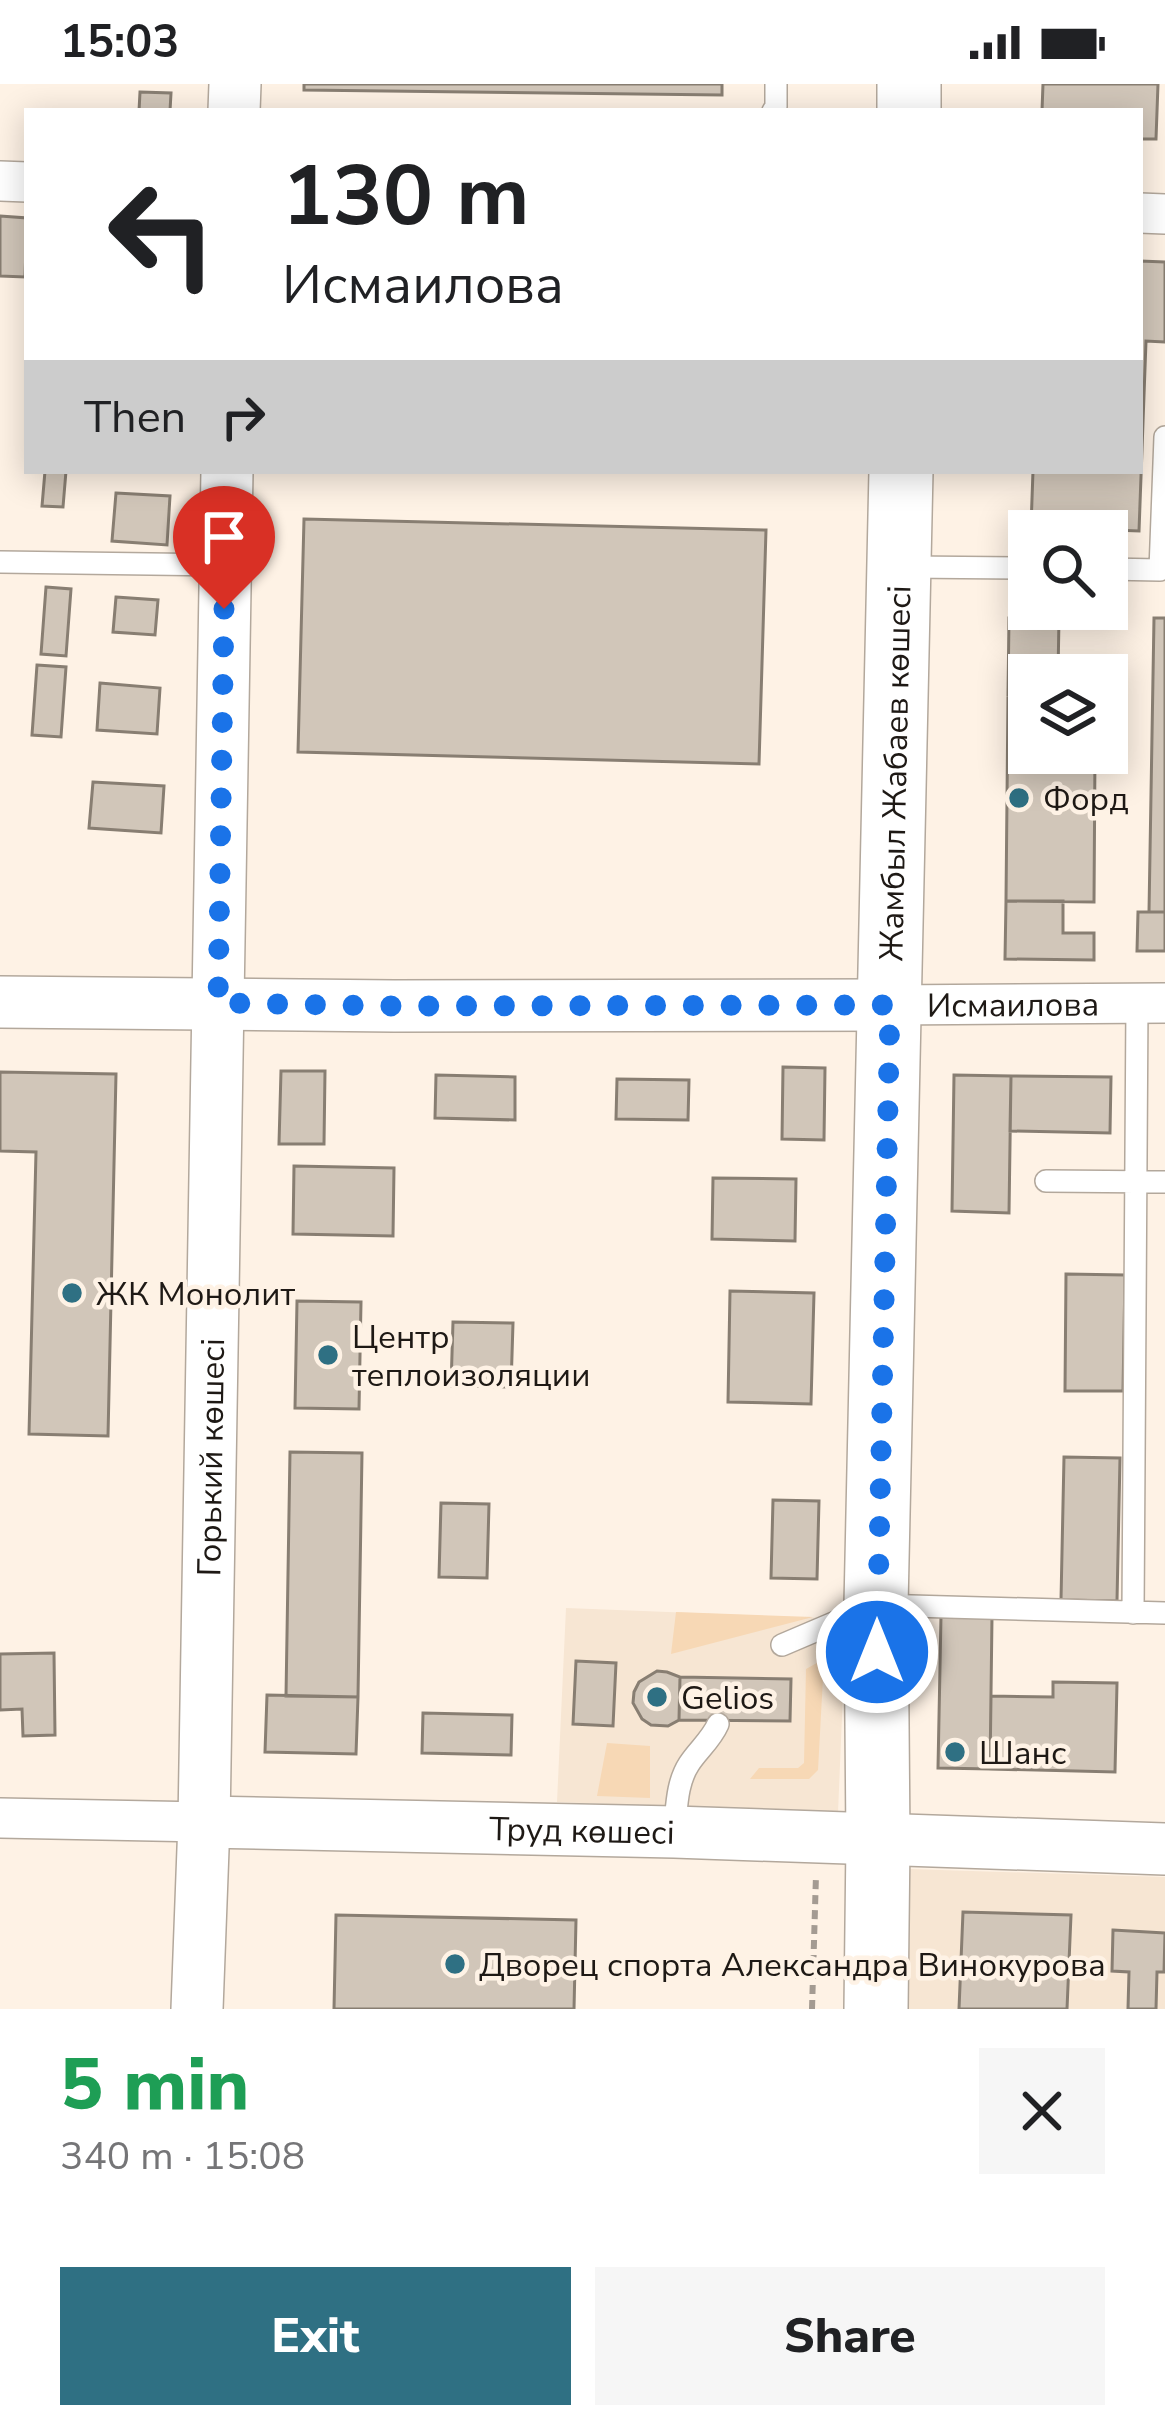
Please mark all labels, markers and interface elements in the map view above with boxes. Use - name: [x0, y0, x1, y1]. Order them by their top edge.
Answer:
- text: 15:03: [60, 12, 179, 73]
- text: 130 m: [282, 139, 530, 254]
- icon: left: [84, 156, 240, 312]
- text: Исмаилова: [282, 248, 564, 322]
- icon: right: [210, 384, 276, 450]
- text: Then: [84, 387, 186, 448]
- pin: [173, 486, 275, 609]
- icon: arrive: [191, 504, 257, 570]
- map controls: [1008, 510, 1128, 774]
- button: search: [1008, 510, 1128, 630]
- street label: Жамбыл Жабаев көшесі: [869, 585, 922, 962]
- button: layers: [1008, 654, 1128, 774]
- place label: Форд: [1043, 777, 1129, 822]
- marker: Форд: [1006, 785, 1032, 811]
- street label: Исмаилова: [927, 982, 1099, 1029]
- place label: ЖК Монолит: [96, 1272, 295, 1317]
- marker: ЖК Монолит: [59, 1280, 85, 1306]
- place label: Центр теплоизоляции: [352, 1315, 590, 1398]
- street label: Горький көшесі: [187, 1338, 236, 1577]
- marker: Центр теплоизоляции: [315, 1342, 341, 1368]
- position arrow: [814, 1589, 940, 1715]
- place label: Gelios: [681, 1676, 774, 1721]
- marker: Gelios: [644, 1684, 670, 1710]
- place label: Шанс: [979, 1731, 1067, 1776]
- marker: Шанс: [942, 1739, 968, 1765]
- street label: Труд көшесі: [489, 1807, 675, 1856]
- place label: Дворец спорта Александра Винокурова: [479, 1943, 1106, 1988]
- marker: Дворец спорта Александра Винокурова: [442, 1951, 468, 1977]
- text: 5 min: [60, 2036, 249, 2134]
- button: close: [979, 2048, 1105, 2174]
- text: 340 m · 15:08: [60, 2130, 305, 2183]
- button: Exit: [60, 2267, 571, 2405]
- button: Share: [595, 2267, 1105, 2405]

